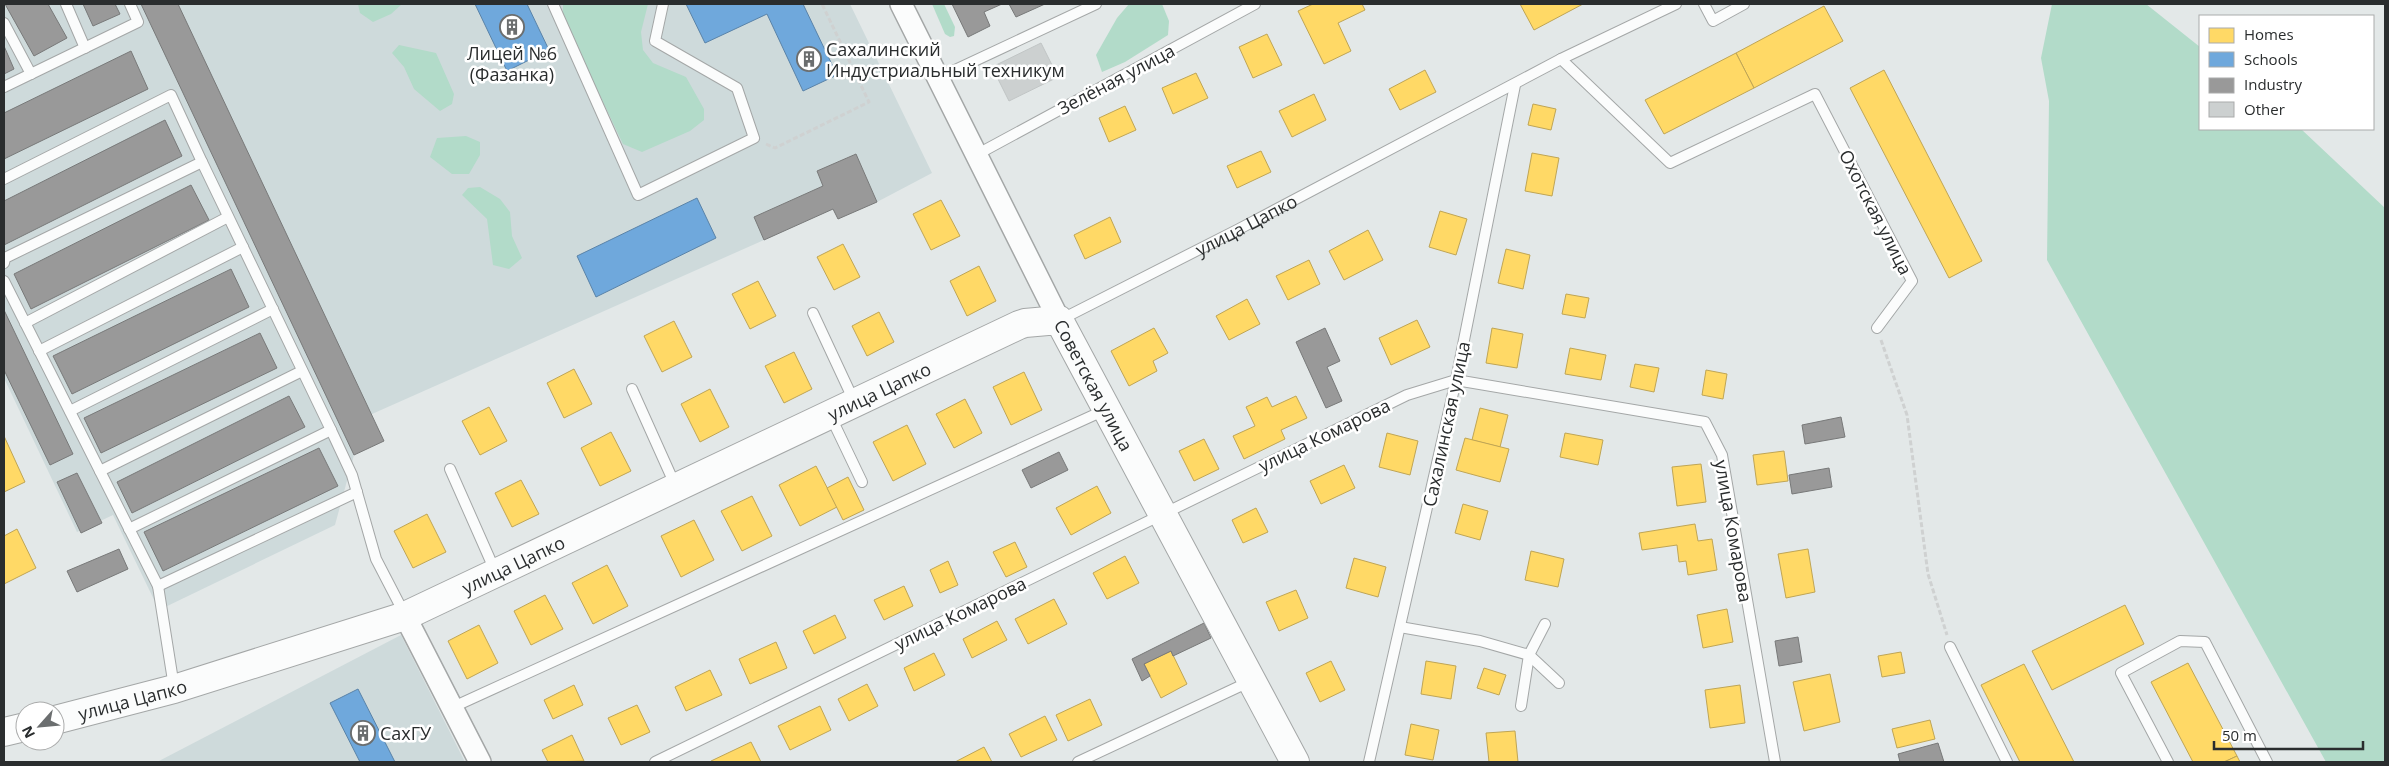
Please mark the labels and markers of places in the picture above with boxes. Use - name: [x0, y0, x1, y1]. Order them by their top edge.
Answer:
- building icon: Лицей №6 (Фазанка): [499, 14, 525, 40]
- place label: Сахалинский Индустриальный техникум: [826, 37, 1065, 82]
- place label: Лицей №6 (Фазанка): [467, 41, 557, 86]
- building icon: Сахалинский Индустриальный техникум: [796, 46, 822, 72]
- building icon: СахГУ: [350, 720, 376, 746]
- place label: СахГУ: [380, 721, 432, 745]

